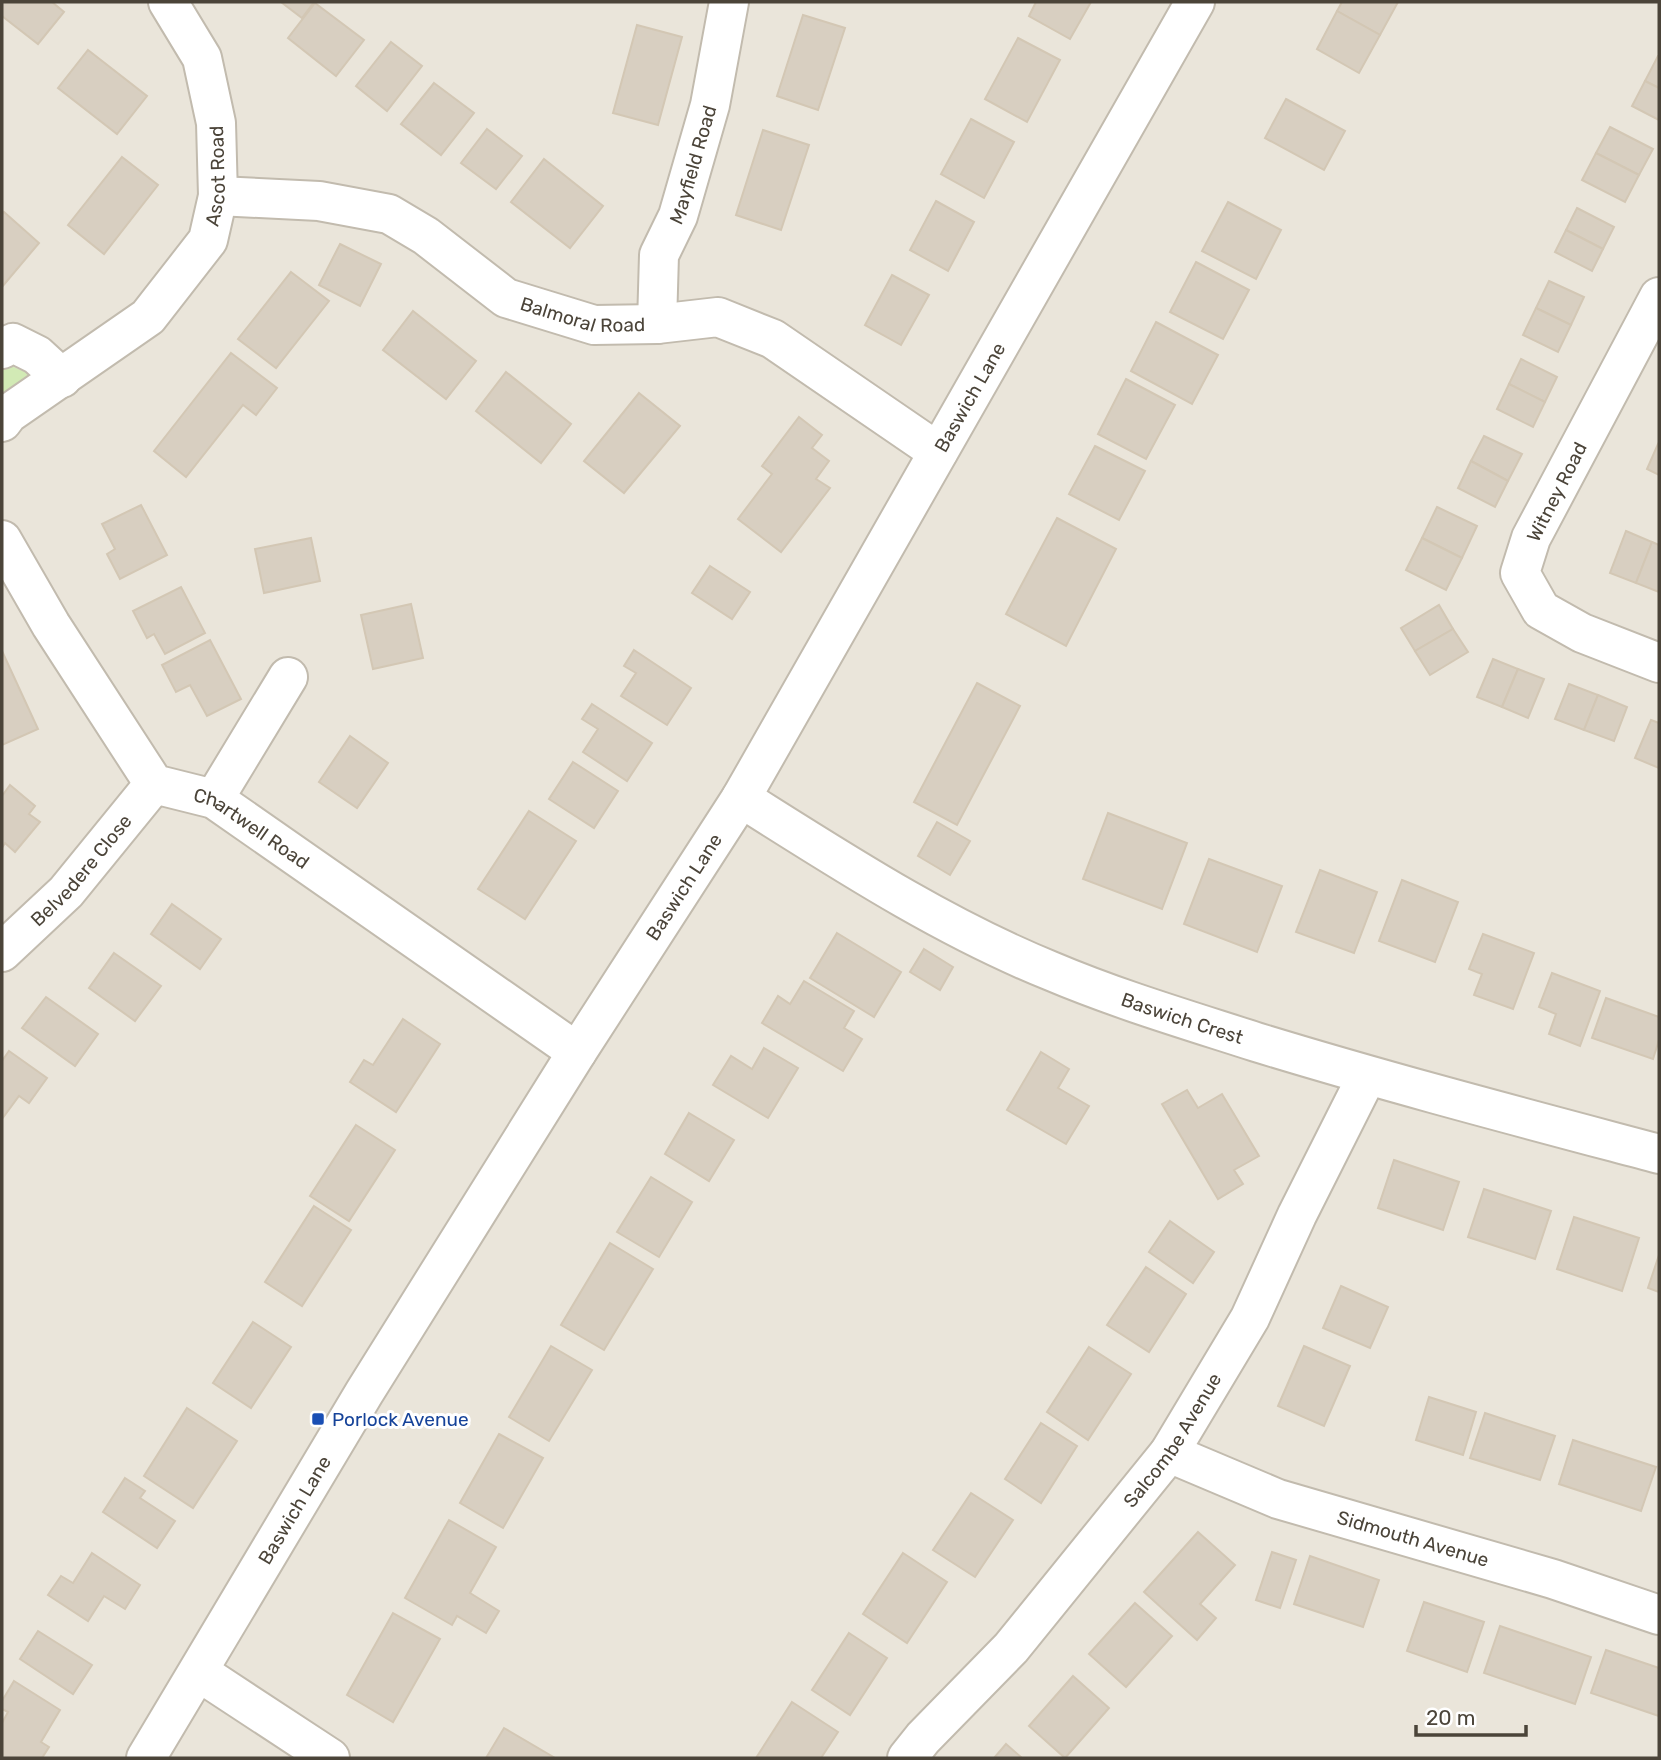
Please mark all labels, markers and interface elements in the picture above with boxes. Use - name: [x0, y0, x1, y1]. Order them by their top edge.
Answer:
- street label: Mayfield Road: [664, 102, 721, 228]
- street label: Ascot Road: [200, 125, 230, 228]
- street label: Balmoral Road: [518, 292, 645, 336]
- street label: Baswich Lane: [929, 338, 1010, 456]
- street label: Witney Road: [1522, 438, 1592, 546]
- street label: Chartwell Road: [191, 783, 314, 873]
- street label: Belvedere Close: [26, 809, 136, 931]
- street label: Baswich Lane: [641, 829, 727, 944]
- street label: Baswich Crest: [1118, 987, 1247, 1049]
- street label: Salcombe Avenue: [1118, 1369, 1226, 1512]
- place label: Porlock Avenue: [332, 1408, 469, 1431]
- marker: Porlock Avenue: [310, 1411, 326, 1427]
- street label: Baswich Lane: [253, 1451, 335, 1568]
- street label: Sidmouth Avenue: [1335, 1505, 1492, 1571]
- scale bar: [1416, 1694, 1526, 1738]
- text: 20 m: [1426, 1705, 1475, 1730]

